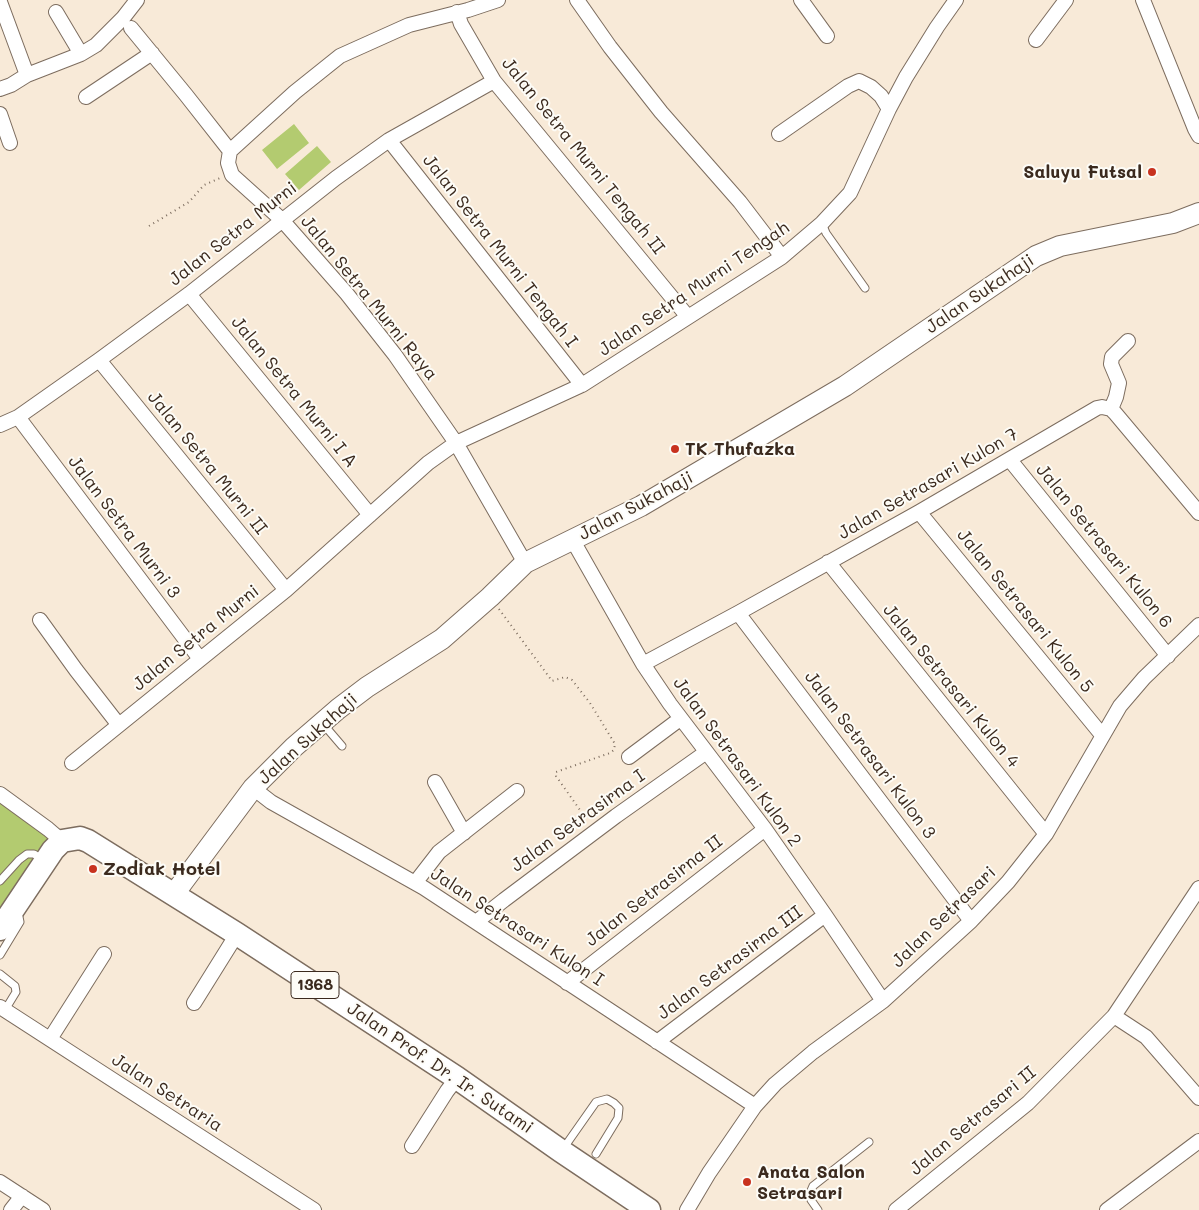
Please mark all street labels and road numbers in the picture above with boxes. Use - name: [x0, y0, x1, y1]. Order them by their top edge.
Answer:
- street label: Jalan Setra Murni Tengah II: [497, 53, 669, 259]
- street label: Jalan Setra Murni Tengah I: [418, 150, 582, 352]
- street label: Jalan Setra Murni: [165, 177, 301, 291]
- street label: Jalan Setra Murni Raya: [296, 211, 442, 385]
- street label: Jalan Setra Murni Tengah: [595, 217, 793, 361]
- street label: Jalan Sukahaji: [922, 250, 1038, 338]
- street label: Jalan Setra Murni I A: [226, 312, 362, 472]
- street label: Jalan Setra Murni II: [143, 387, 271, 539]
- street label: Jalan Setrasari Kulon 7: [834, 424, 1022, 544]
- street label: Jalan Setra Murni 3: [63, 452, 185, 602]
- street label: Jalan Setrasari Kulon 6: [1031, 460, 1177, 632]
- street label: Jalan Sukahaji: [575, 467, 697, 545]
- street label: Jalan Setrasari Kulon 5: [952, 525, 1098, 697]
- street label: Jalan Setra Murni: [128, 580, 264, 696]
- street label: Jalan Setrasari Kulon 4: [878, 600, 1024, 772]
- street label: Jalan Setrasari Kulon 3: [800, 667, 940, 843]
- street label: Jalan Setrasari Kulon 2: [668, 673, 806, 851]
- street label: Jalan Sukahaji: [254, 689, 362, 789]
- street label: Jalan Setrasirna I: [507, 765, 649, 877]
- street label: Jalan Setrasirna II: [581, 831, 727, 951]
- street label: Jalan Setrasari: [887, 862, 1001, 972]
- street label: Jalan Setrasari Kulon I: [426, 863, 608, 991]
- street label: Jalan Setrasirna III: [653, 901, 807, 1025]
- road number: 1368: [291, 972, 339, 998]
- street label: Jalan Prof. Dr. Ir. Sutami: [343, 998, 537, 1138]
- street label: Jalan Setraria: [108, 1049, 226, 1137]
- street label: Jalan Setrasari II: [906, 1062, 1040, 1180]

